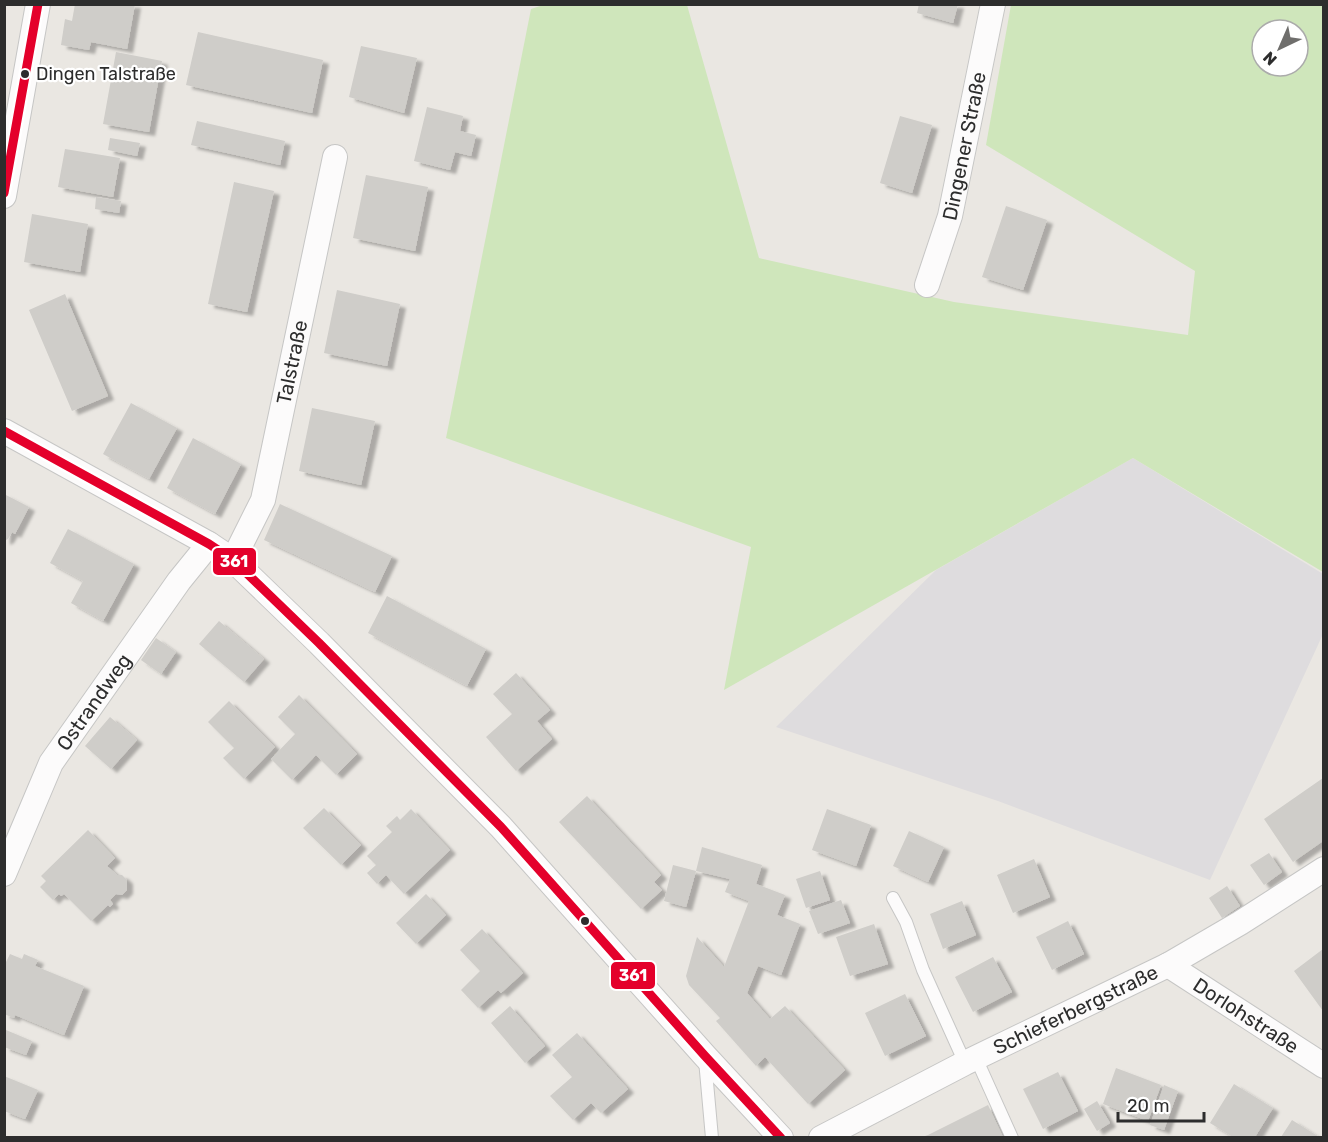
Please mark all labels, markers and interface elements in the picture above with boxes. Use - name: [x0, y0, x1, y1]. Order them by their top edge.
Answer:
- north arrow: [1250, 18, 1310, 78]
- text: N: [1259, 48, 1281, 69]
- place label: Dingen Talstraße: [36, 63, 176, 85]
- marker: Dingen Talstraße: [19, 68, 31, 80]
- street label: Dingener Straße: [937, 70, 991, 223]
- street label: Talstraße: [271, 318, 312, 406]
- line badge: 361: [212, 547, 257, 576]
- text: 361: [220, 552, 248, 571]
- street label: Ostrandweg: [52, 649, 136, 755]
- unlabelled marker: [579, 915, 591, 927]
- street label: Schieferbergstraße: [989, 960, 1162, 1060]
- line badge: 361: [610, 961, 656, 990]
- text: 361: [619, 966, 647, 985]
- street label: Dorlohstraße: [1189, 973, 1303, 1058]
- scale bar: [1118, 1085, 1204, 1123]
- text: 20 m: [1127, 1095, 1169, 1117]

